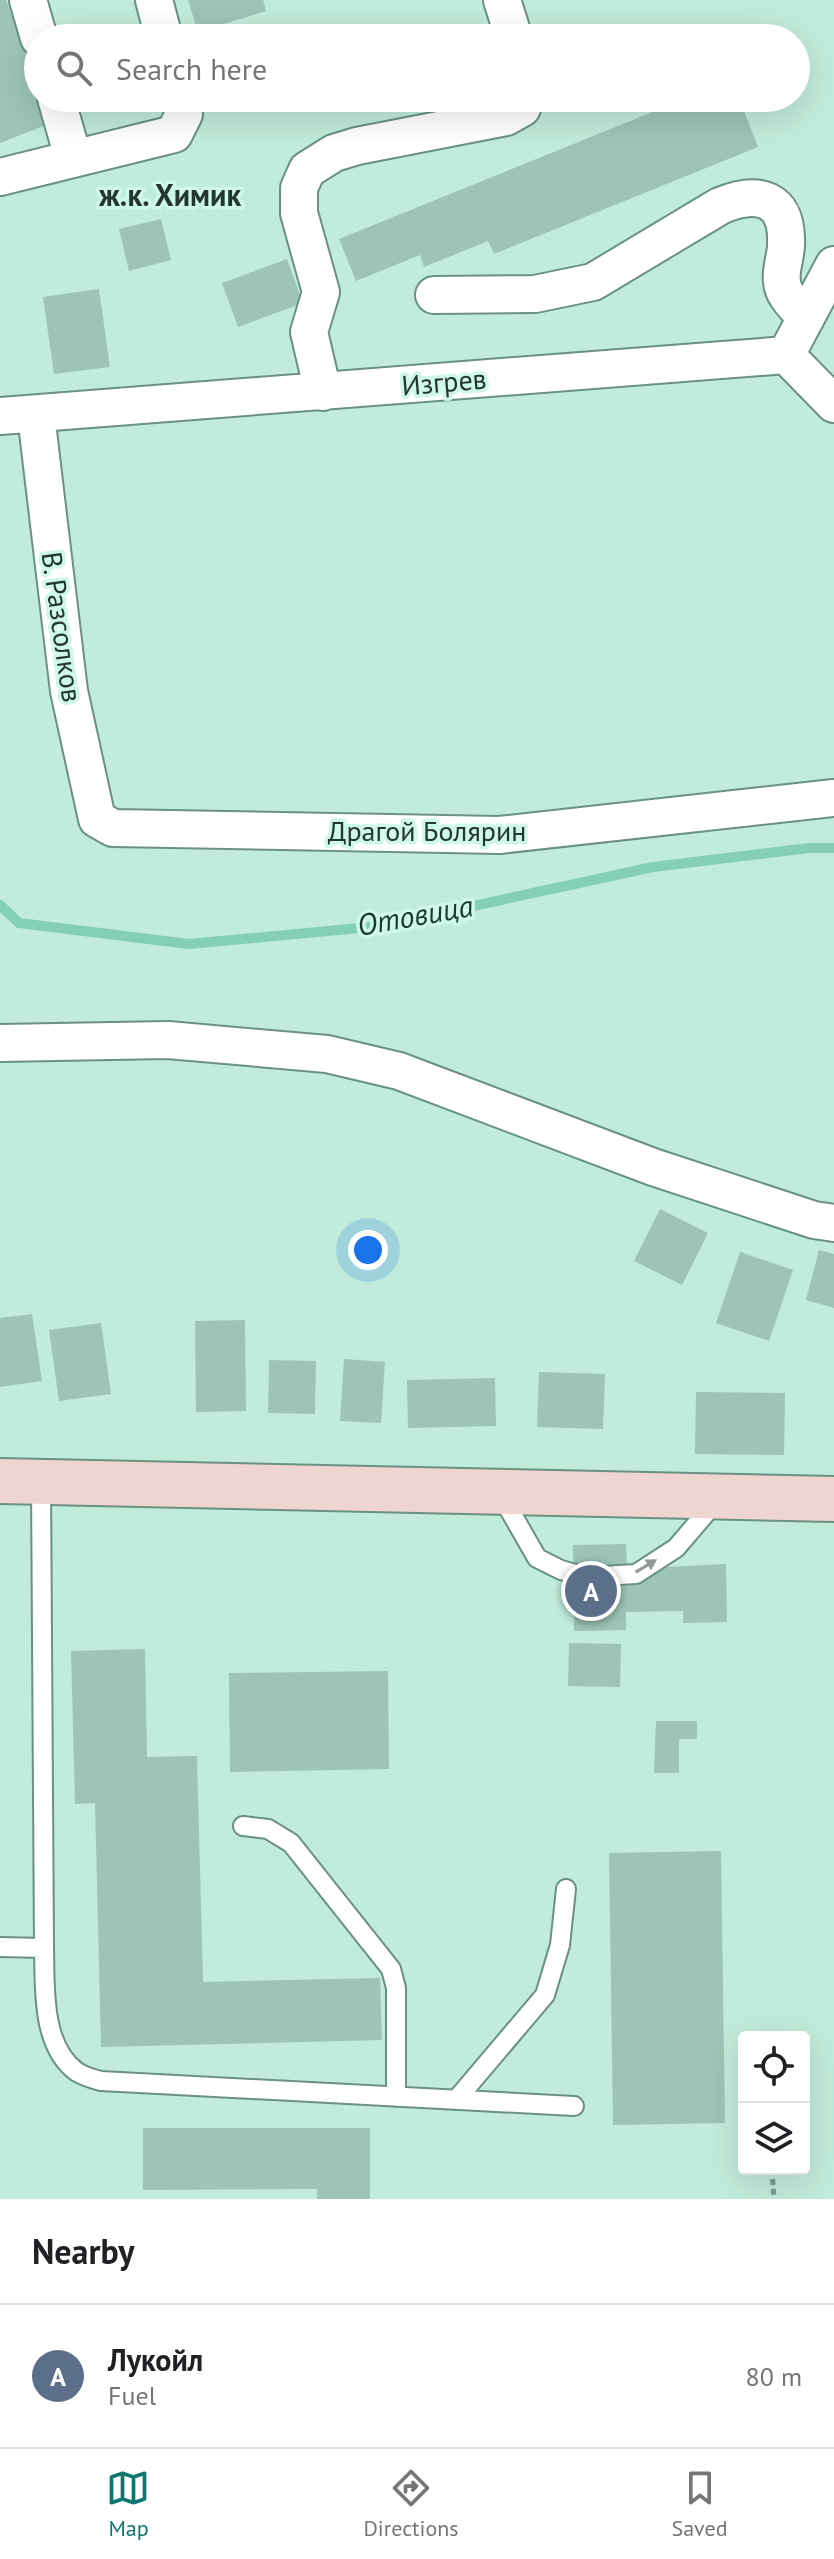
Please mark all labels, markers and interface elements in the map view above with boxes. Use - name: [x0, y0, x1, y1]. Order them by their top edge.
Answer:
- search box: [24, 24, 810, 112]
- icon: search: [52, 46, 96, 90]
- text: Search here: [116, 49, 267, 88]
- district label: ж.к. Химик: [98, 175, 241, 214]
- street label: Изгрев: [400, 359, 488, 404]
- street label: В. Разсолков: [34, 549, 91, 705]
- street label: Драгой Болярин: [328, 812, 526, 849]
- water label: Отовица: [354, 885, 476, 944]
- your location: [348, 1230, 388, 1270]
- one-way arrow: [635, 1560, 657, 1574]
- pin: A: [565, 1561, 617, 1621]
- map controls: [738, 2031, 810, 2175]
- button: locate: [738, 2031, 810, 2103]
- button: layers: [738, 2103, 810, 2175]
- text: Nearby: [32, 2229, 134, 2273]
- text: Лукойл: [108, 2340, 203, 2379]
- text: A: [50, 2360, 66, 2393]
- text: 80 m: [746, 2360, 802, 2393]
- text: Fuel: [108, 2379, 156, 2412]
- tab: Map: [106, 2466, 150, 2542]
- tab: Directions: [363, 2466, 459, 2542]
- tab: Saved: [672, 2466, 727, 2542]

